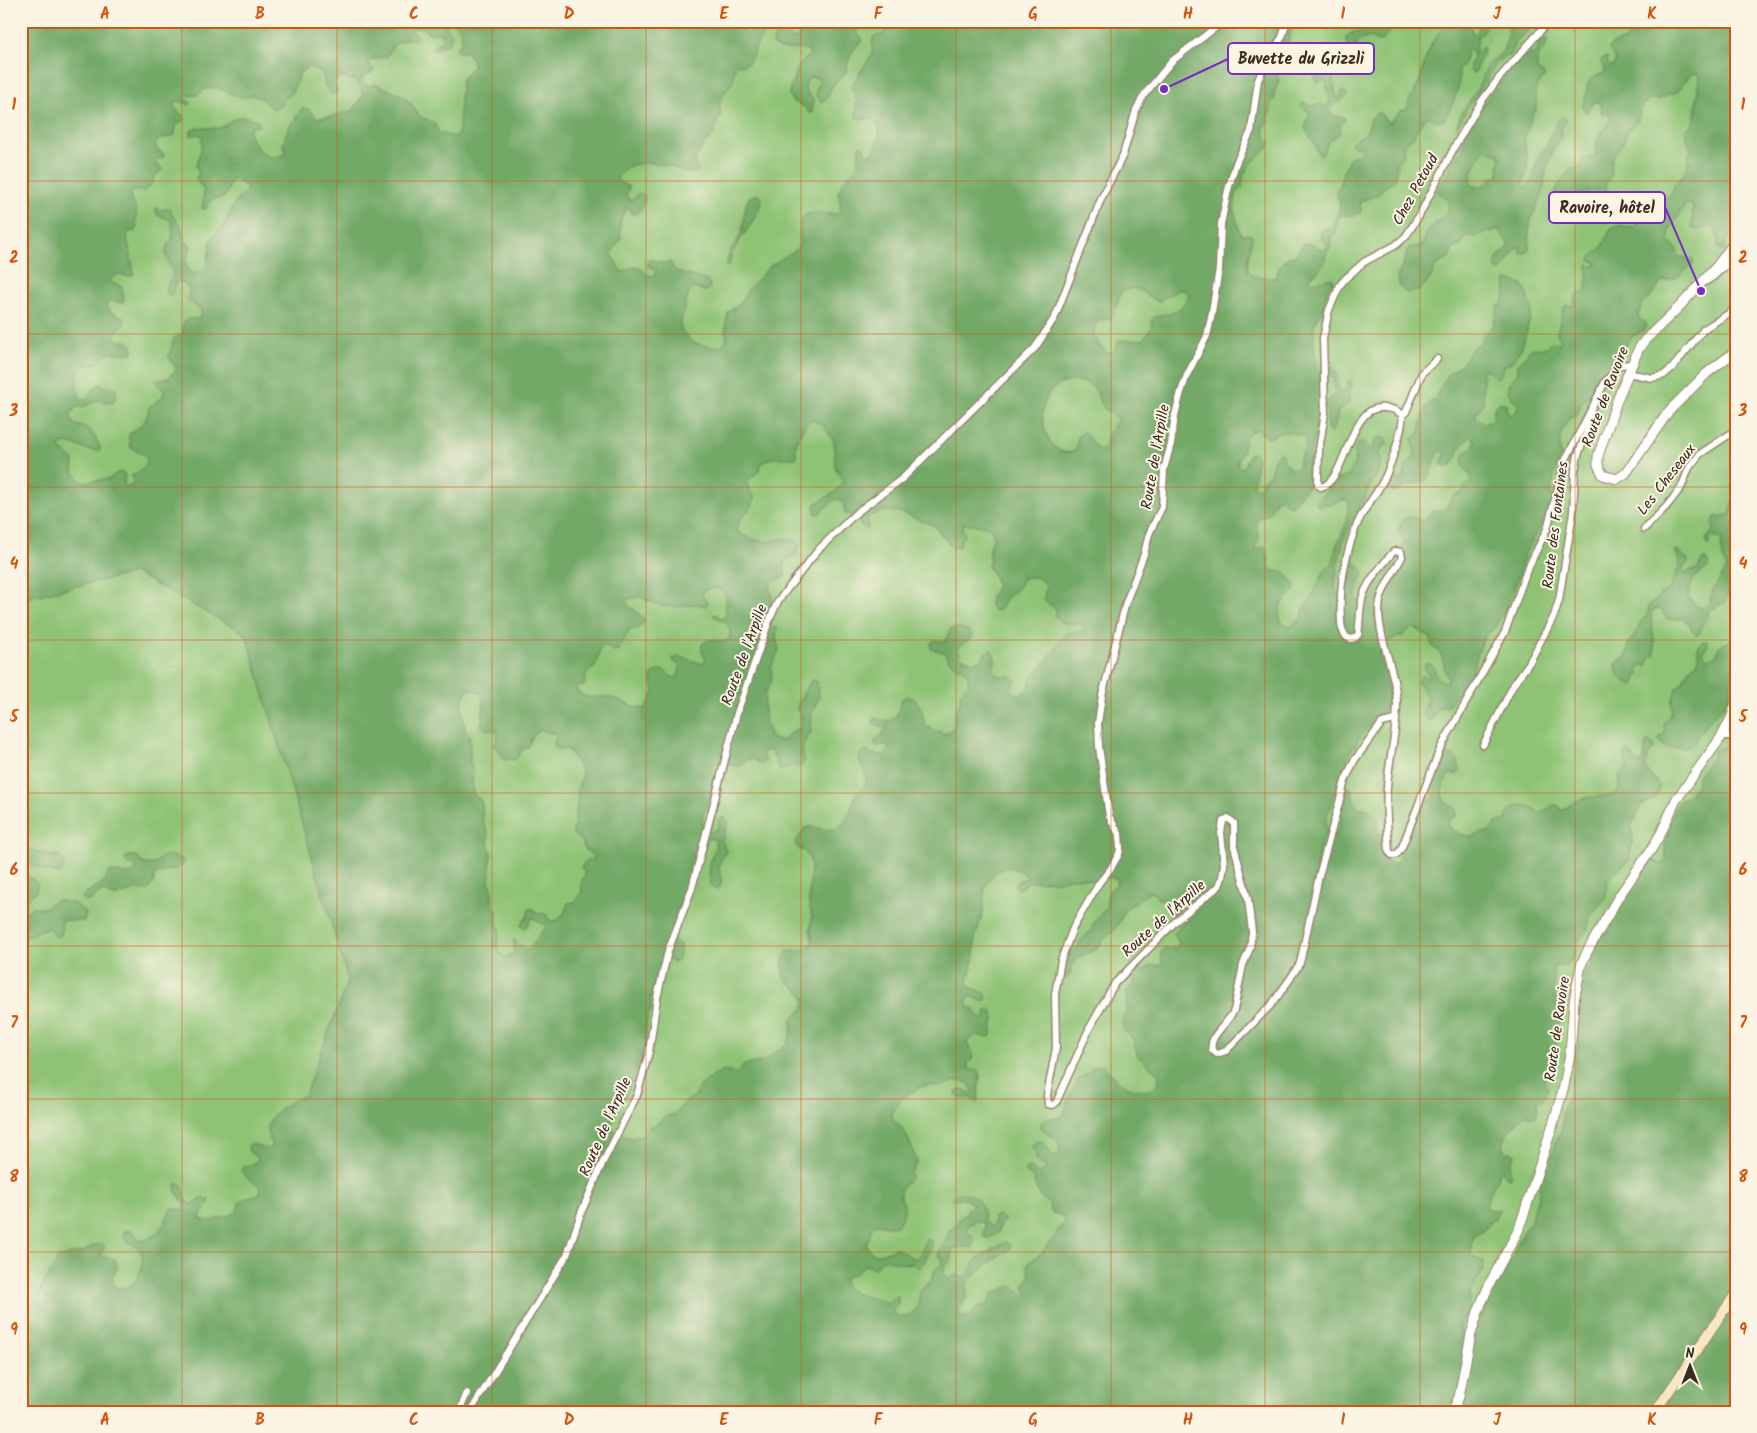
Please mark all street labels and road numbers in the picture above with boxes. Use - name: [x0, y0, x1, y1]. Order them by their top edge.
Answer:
- street label: Chez Petoud: [1386, 149, 1446, 230]
- street label: Route de Ravoire: [1576, 343, 1636, 451]
- street label: Route de l'Arpille: [1135, 402, 1177, 511]
- street label: Les Cheseaux: [1631, 439, 1703, 521]
- street label: Route des Fontaines: [1536, 459, 1576, 590]
- street label: Route de l'Arpille: [716, 601, 775, 709]
- street label: Route de l'Arpille: [1116, 874, 1212, 964]
- street label: Route de Ravoire: [1539, 975, 1577, 1083]
- street label: Route de l'Arpille: [573, 1073, 639, 1180]

